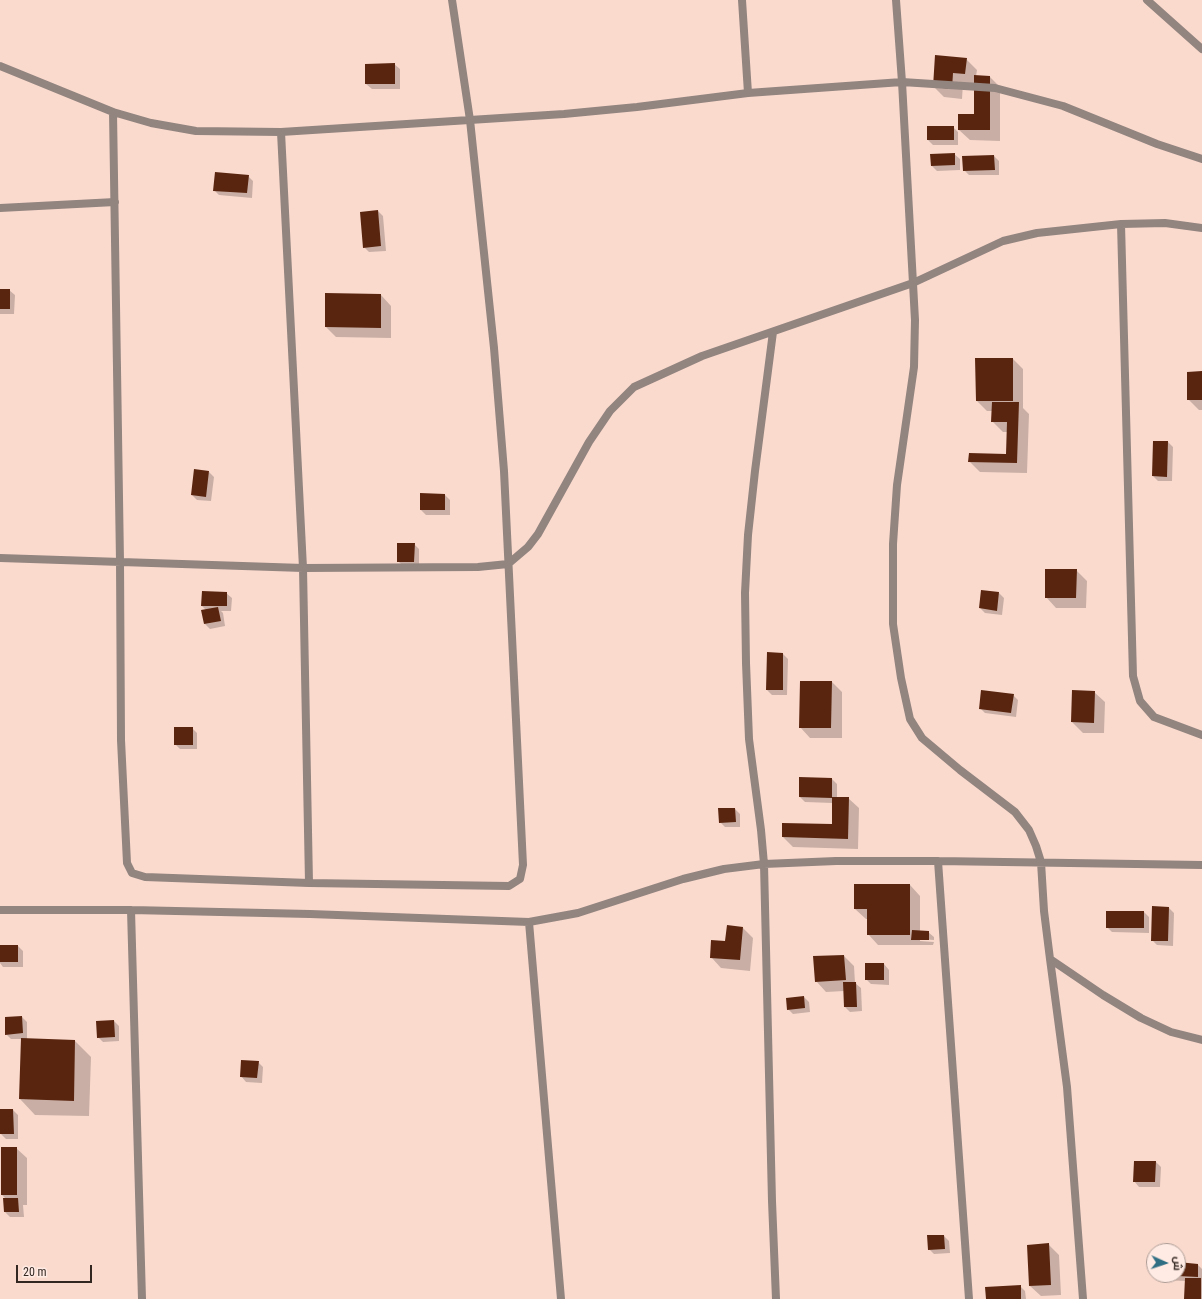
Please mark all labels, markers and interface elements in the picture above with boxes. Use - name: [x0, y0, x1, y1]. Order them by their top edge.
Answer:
- north arrow: [1146, 1243, 1186, 1283]
- text: ش: [1171, 1256, 1184, 1271]
- scale bar: [18, 1257, 94, 1283]
- text: 20 m: [23, 1265, 47, 1279]

